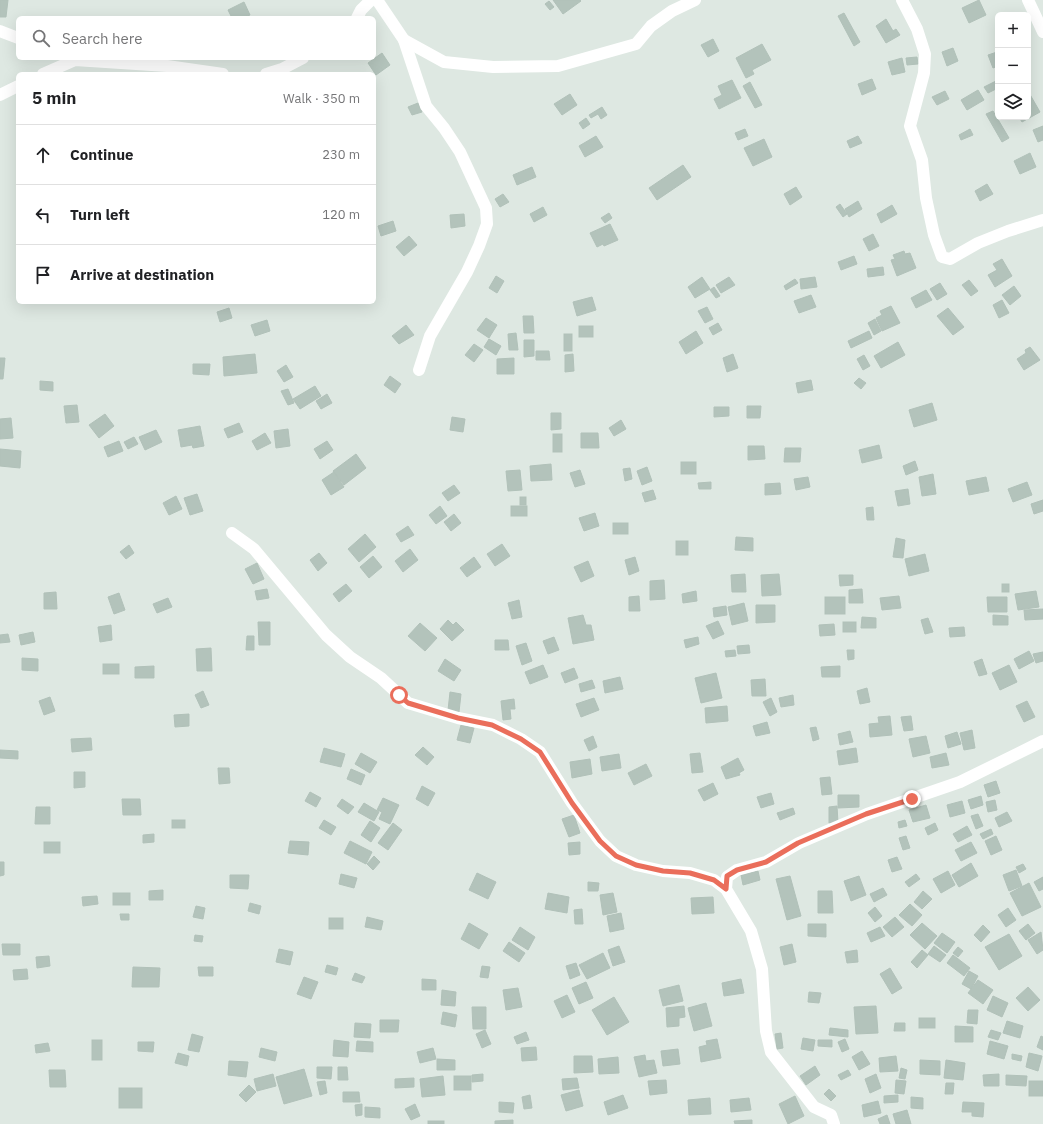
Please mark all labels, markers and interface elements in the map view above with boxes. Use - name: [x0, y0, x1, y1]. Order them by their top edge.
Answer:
- map controls: [995, 12, 1031, 120]
- button: +: [995, 12, 1031, 48]
- search box: [16, 16, 376, 60]
- icon: search: [30, 27, 52, 49]
- text: Search here: [62, 29, 142, 48]
- button: −: [995, 48, 1031, 84]
- button: layers: [995, 84, 1031, 120]
- text: 5 min: [32, 87, 76, 109]
- text: Walk · 350 m: [283, 90, 360, 107]
- icon: ahead: [32, 144, 54, 166]
- text: Continue: [70, 145, 134, 164]
- text: 230 m: [322, 146, 360, 163]
- icon: left: [32, 204, 54, 226]
- text: Turn left: [70, 205, 130, 224]
- text: 120 m: [322, 206, 360, 223]
- icon: arrive: [32, 264, 54, 286]
- text: Arrive at destination: [70, 265, 214, 284]
- route start: [390, 686, 408, 704]
- route end: [903, 790, 921, 808]

